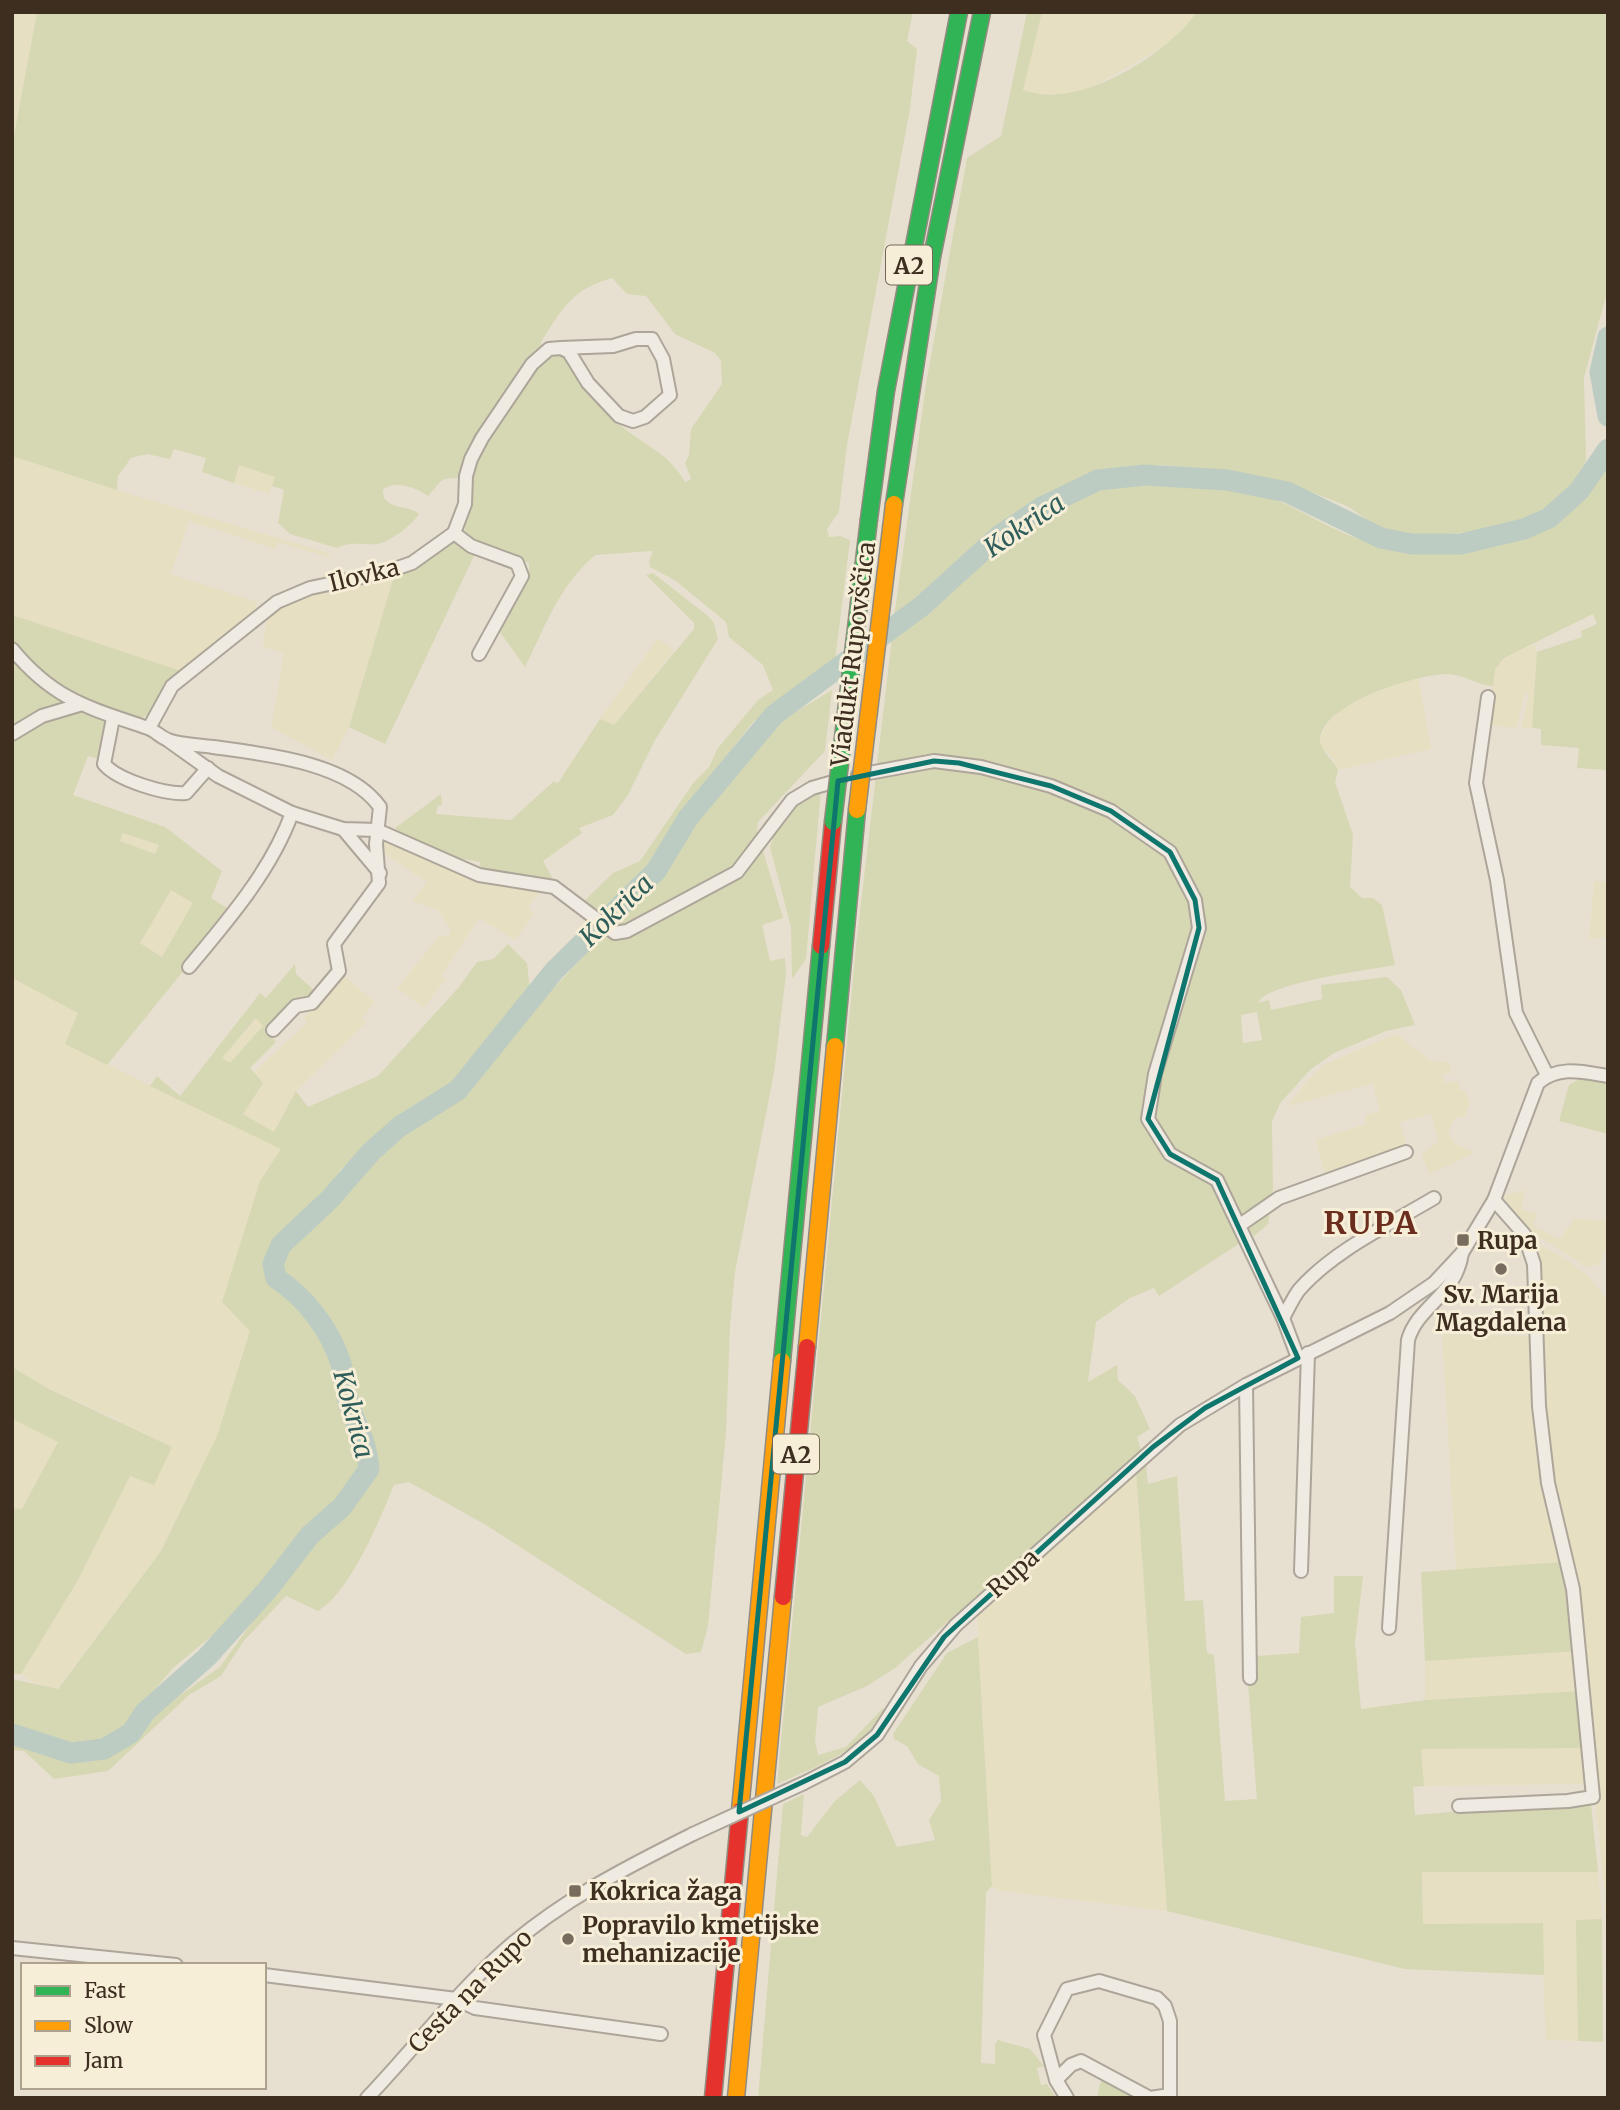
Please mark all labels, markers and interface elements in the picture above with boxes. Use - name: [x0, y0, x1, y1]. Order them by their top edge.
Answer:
- road number: A2: [886, 246, 932, 284]
- water label: Kokrica: [977, 486, 1071, 564]
- street label: Viadukt Rupovščica: [824, 540, 882, 769]
- street label: Ilovka: [326, 551, 403, 599]
- water label: Kokrica: [571, 867, 660, 954]
- district label: RUPA: [1323, 1203, 1419, 1243]
- place label: Rupa: [1477, 1225, 1538, 1256]
- marker: Rupa: [1455, 1232, 1471, 1248]
- marker: Sv. Marija Magdalena: [1493, 1261, 1509, 1277]
- place label: Sv. Marija Magdalena: [1435, 1279, 1567, 1338]
- water label: Kokrica: [326, 1365, 382, 1462]
- road number: A2: [773, 1434, 819, 1474]
- street label: Rupa: [981, 1542, 1045, 1604]
- place label: Kokrica žaga: [589, 1876, 742, 1907]
- marker: Kokrica žaga: [567, 1883, 583, 1899]
- place label: Popravilo kmetijske mehanizacije: [582, 1910, 819, 1969]
- street label: Cesta na Rupo: [401, 1922, 539, 2060]
- marker: Popravilo kmetijske mehanizacije: [560, 1931, 576, 1947]
- legend: [21, 1963, 266, 2089]
- text: Fast: [84, 1977, 126, 2004]
- text: Slow: [84, 2012, 133, 2039]
- text: Jam: [83, 2047, 123, 2074]

